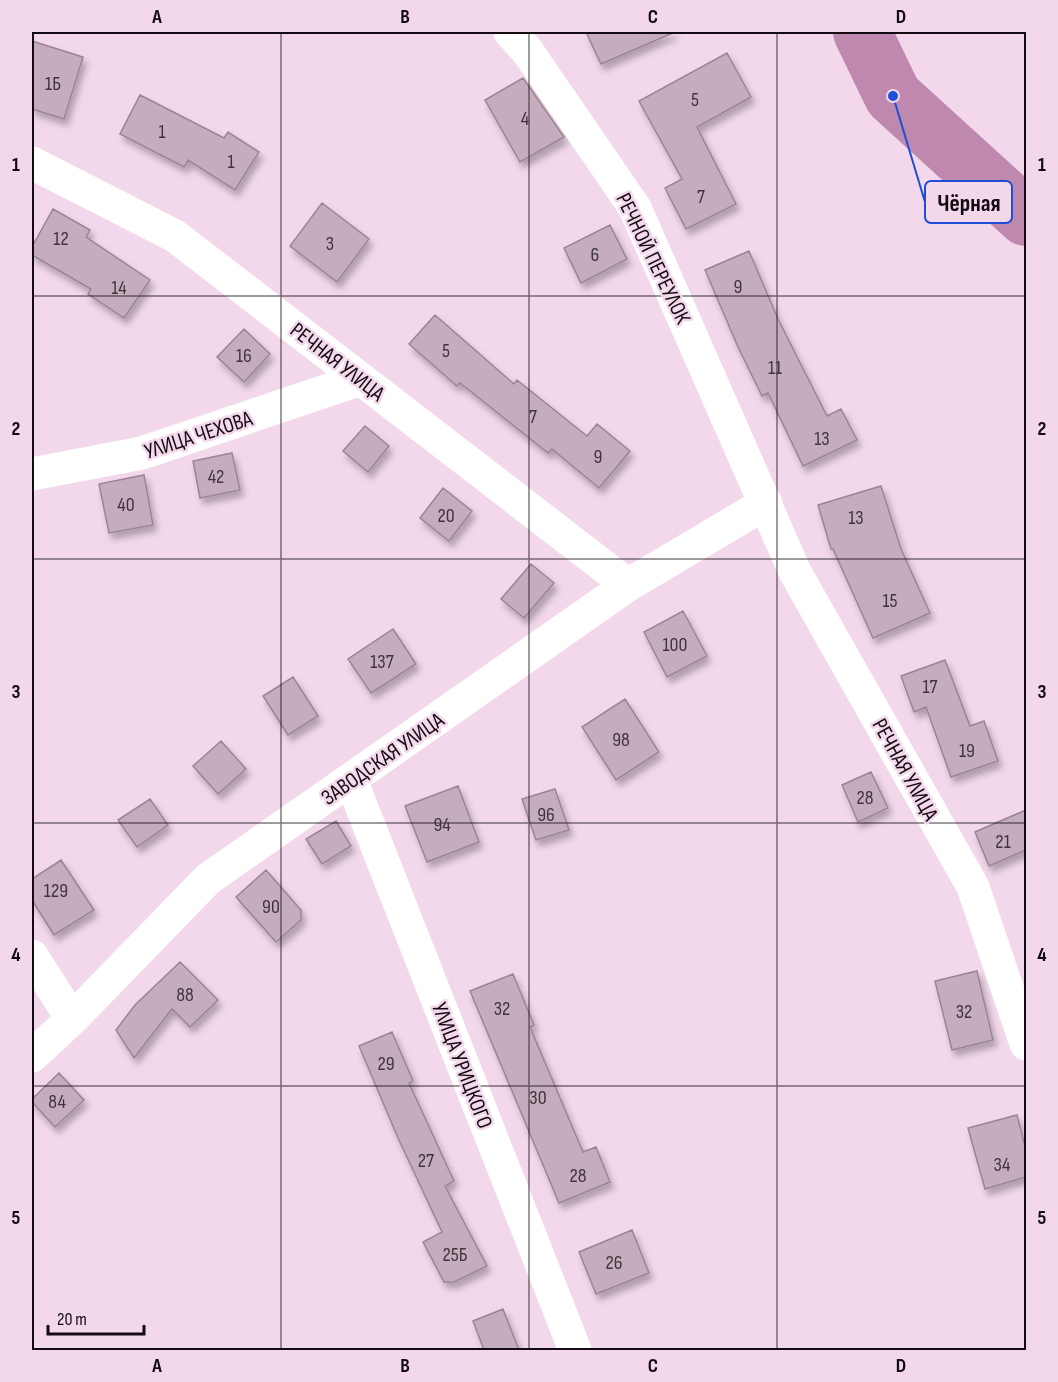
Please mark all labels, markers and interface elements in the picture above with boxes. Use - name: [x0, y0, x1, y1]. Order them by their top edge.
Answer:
- text: A: [151, 5, 162, 29]
- text: B: [400, 5, 410, 29]
- text: C: [648, 5, 658, 29]
- text: D: [896, 5, 906, 29]
- house number: 1Б: [45, 72, 61, 96]
- house number: 5: [691, 88, 699, 112]
- house number: 4: [521, 107, 529, 131]
- house number: 1: [159, 120, 166, 144]
- house number: 1: [228, 150, 235, 174]
- text: 1: [12, 153, 20, 177]
- text: 1: [1038, 153, 1046, 177]
- callout: Чёрная: [925, 181, 1012, 223]
- house number: 7: [697, 185, 705, 209]
- street label: РЕЧНОЙ ПЕРЕУЛОК: [609, 189, 696, 329]
- text: Чёрная: [937, 189, 1001, 218]
- house number: 12: [53, 227, 69, 251]
- house number: 3: [326, 232, 334, 256]
- house number: 6: [591, 243, 599, 267]
- house number: 9: [734, 275, 742, 299]
- house number: 14: [111, 276, 127, 300]
- street label: РЕЧНАЯ УЛИЦА: [284, 317, 390, 408]
- house number: 5: [442, 339, 450, 363]
- house number: 16: [236, 344, 252, 368]
- house number: 11: [768, 356, 782, 380]
- street label: УЛИЦА ЧЕХОВА: [141, 405, 256, 466]
- house number: 7: [529, 405, 537, 429]
- text: 2: [12, 417, 20, 441]
- text: 2: [1038, 417, 1046, 441]
- house number: 13: [814, 427, 830, 451]
- house number: 9: [594, 445, 602, 469]
- house number: 42: [208, 465, 224, 489]
- house number: 40: [117, 493, 135, 517]
- house number: 20: [437, 504, 455, 528]
- house number: 13: [848, 506, 864, 530]
- house number: 15: [882, 589, 898, 613]
- house number: 100: [663, 633, 687, 657]
- house number: 137: [370, 650, 394, 674]
- house number: 17: [923, 675, 937, 699]
- text: 3: [12, 680, 21, 704]
- text: 3: [1038, 680, 1047, 704]
- street label: ЗАВОДСКАЯ УЛИЦА: [316, 707, 450, 811]
- street label: РЕЧНАЯ УЛИЦА: [866, 714, 944, 826]
- house number: 98: [612, 728, 630, 752]
- house number: 19: [959, 739, 975, 763]
- house number: 28: [857, 786, 874, 810]
- house number: 96: [537, 803, 555, 827]
- house number: 94: [433, 813, 451, 837]
- house number: 21: [995, 830, 1011, 854]
- house number: 129: [44, 879, 68, 903]
- house number: 90: [262, 895, 280, 919]
- text: 4: [11, 943, 21, 967]
- text: 4: [1037, 943, 1047, 967]
- house number: 88: [176, 983, 194, 1007]
- house number: 32: [494, 997, 510, 1021]
- street label: УЛИЦА УРИЦКОГО: [425, 999, 498, 1132]
- house number: 32: [956, 1000, 972, 1024]
- house number: 29: [377, 1052, 395, 1076]
- house number: 30: [529, 1086, 547, 1110]
- house number: 84: [48, 1090, 66, 1114]
- house number: 27: [418, 1149, 434, 1173]
- house number: 34: [994, 1153, 1010, 1177]
- house number: 28: [570, 1164, 587, 1188]
- text: 5: [12, 1206, 21, 1230]
- text: 5: [1038, 1206, 1047, 1230]
- house number: 25Б: [442, 1243, 468, 1267]
- house number: 26: [606, 1251, 623, 1275]
- scale bar: [48, 1298, 144, 1336]
- text: 20 m: [57, 1309, 87, 1330]
- text: A: [151, 1354, 162, 1378]
- text: B: [400, 1354, 410, 1378]
- text: C: [648, 1354, 658, 1378]
- text: D: [896, 1354, 906, 1378]

